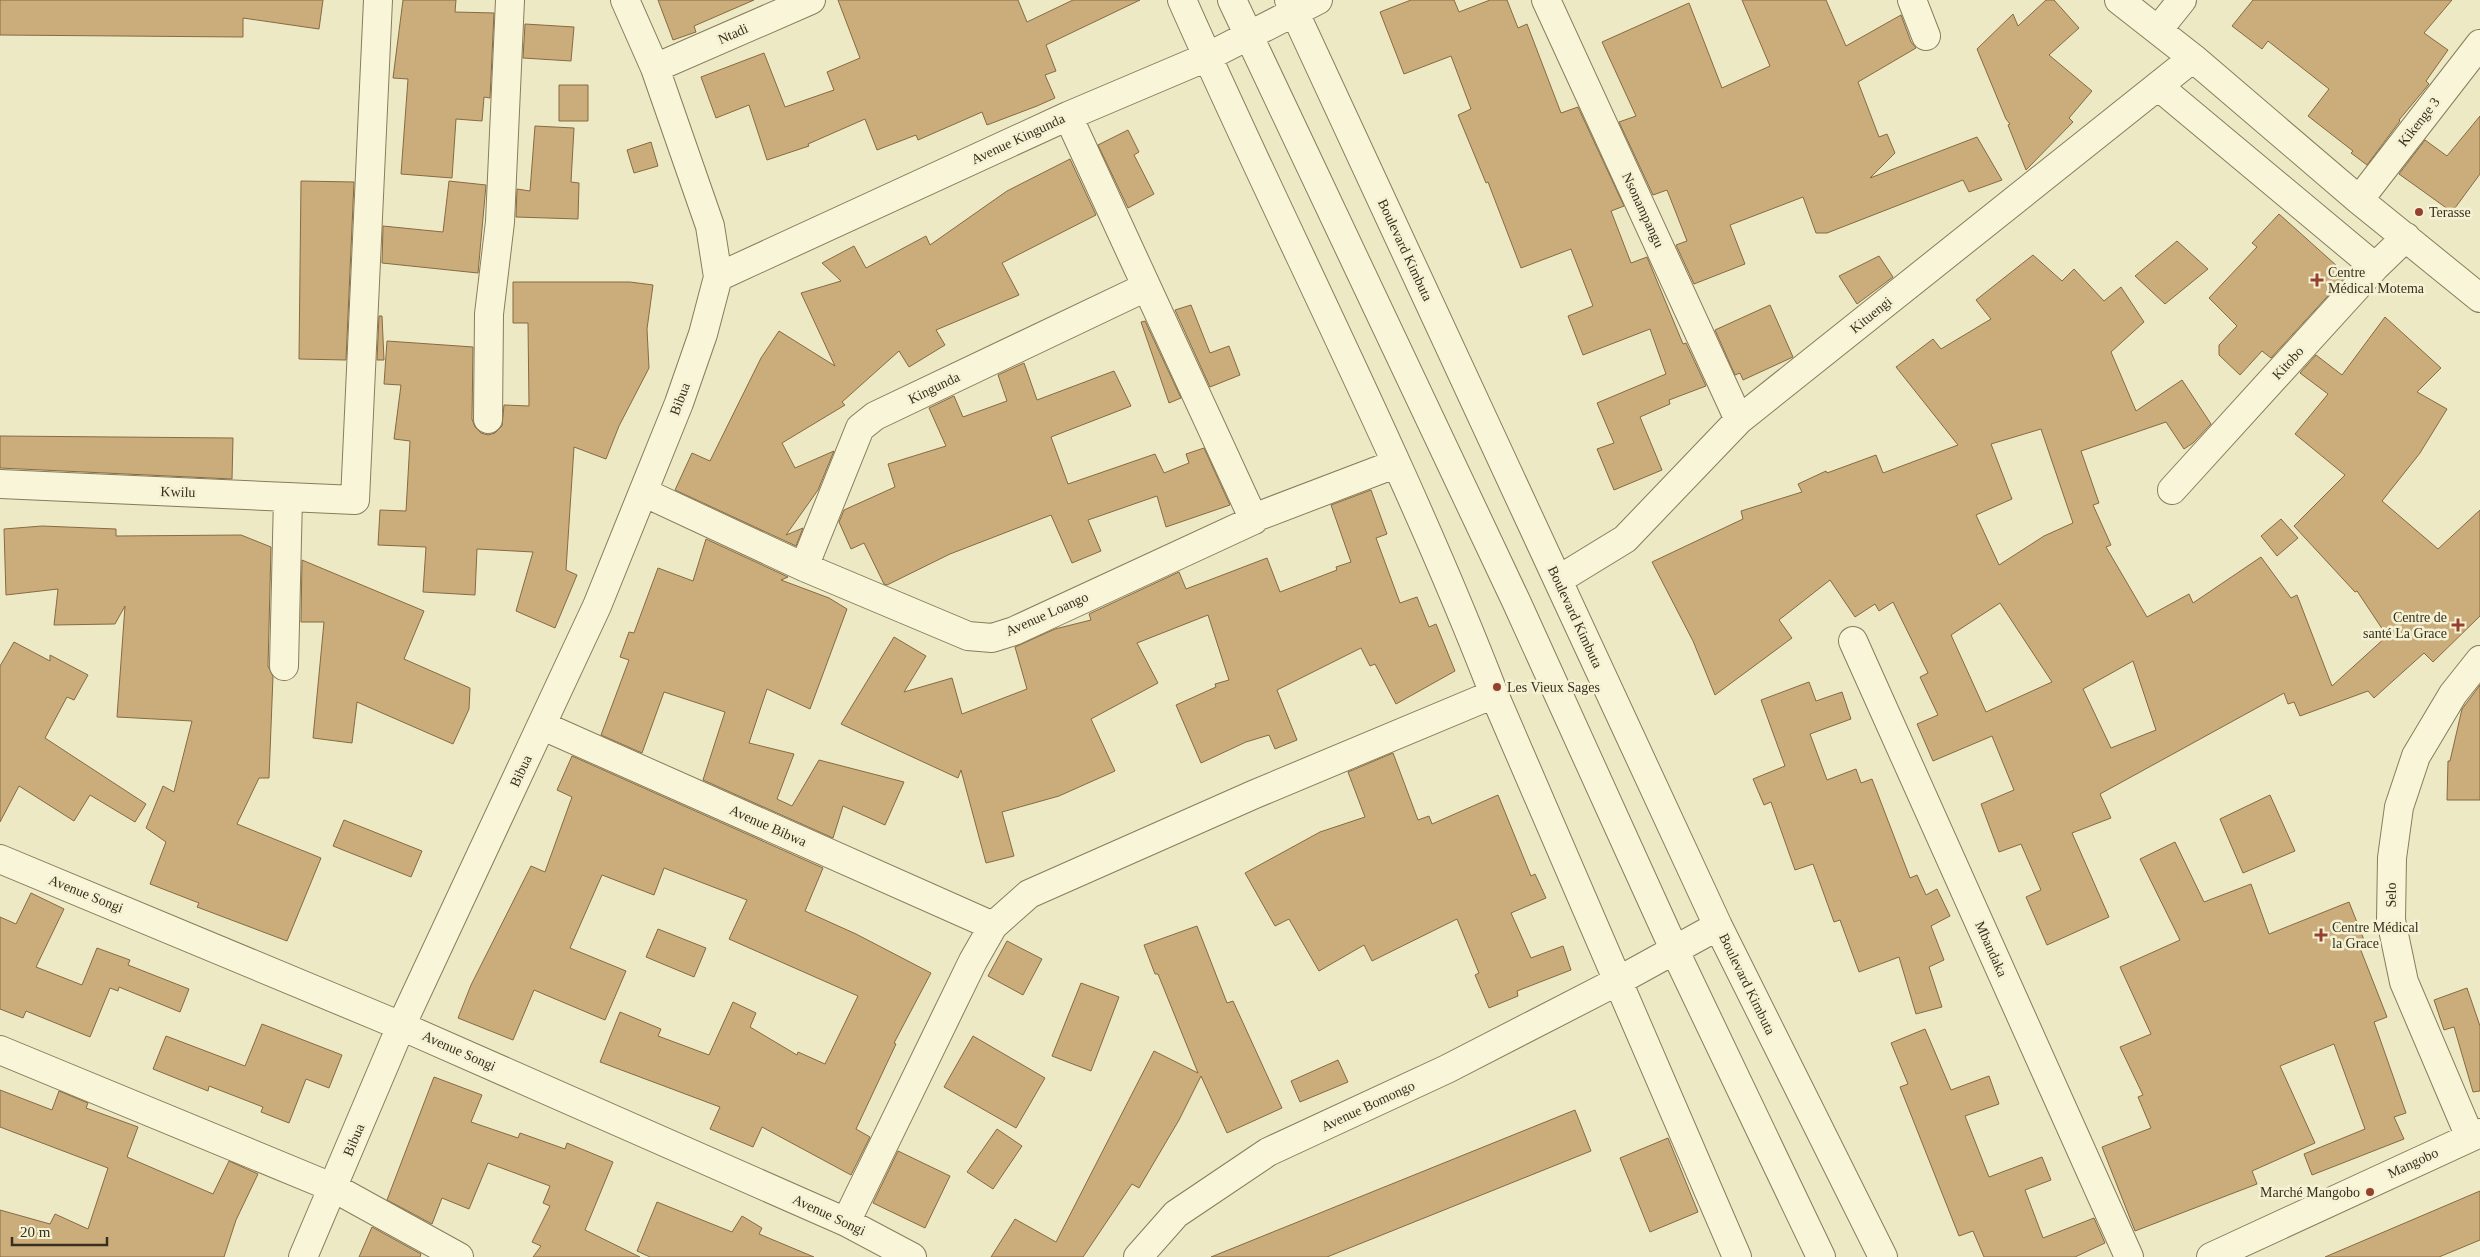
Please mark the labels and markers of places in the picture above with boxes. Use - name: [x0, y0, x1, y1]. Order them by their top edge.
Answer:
- place label: Terasse: [2429, 205, 2471, 220]
- marker: Terasse: [2413, 206, 2425, 218]
- place label: Centre Médical Motema: [2328, 265, 2425, 296]
- marker: Centre Médical Motema: [2310, 273, 2324, 287]
- place label: Centre de santé La Grace: [2363, 610, 2447, 641]
- marker: Centre de santé La Grace: [2451, 618, 2465, 632]
- place label: Les Vieux Sages: [1507, 680, 1600, 695]
- marker: Les Vieux Sages: [1491, 681, 1503, 693]
- place label: Centre Médical la Grace: [2332, 920, 2419, 951]
- marker: Centre Médical la Grace: [2314, 928, 2328, 942]
- place label: Marché Mangobo: [2260, 1185, 2360, 1200]
- marker: Marché Mangobo: [2364, 1186, 2376, 1198]

